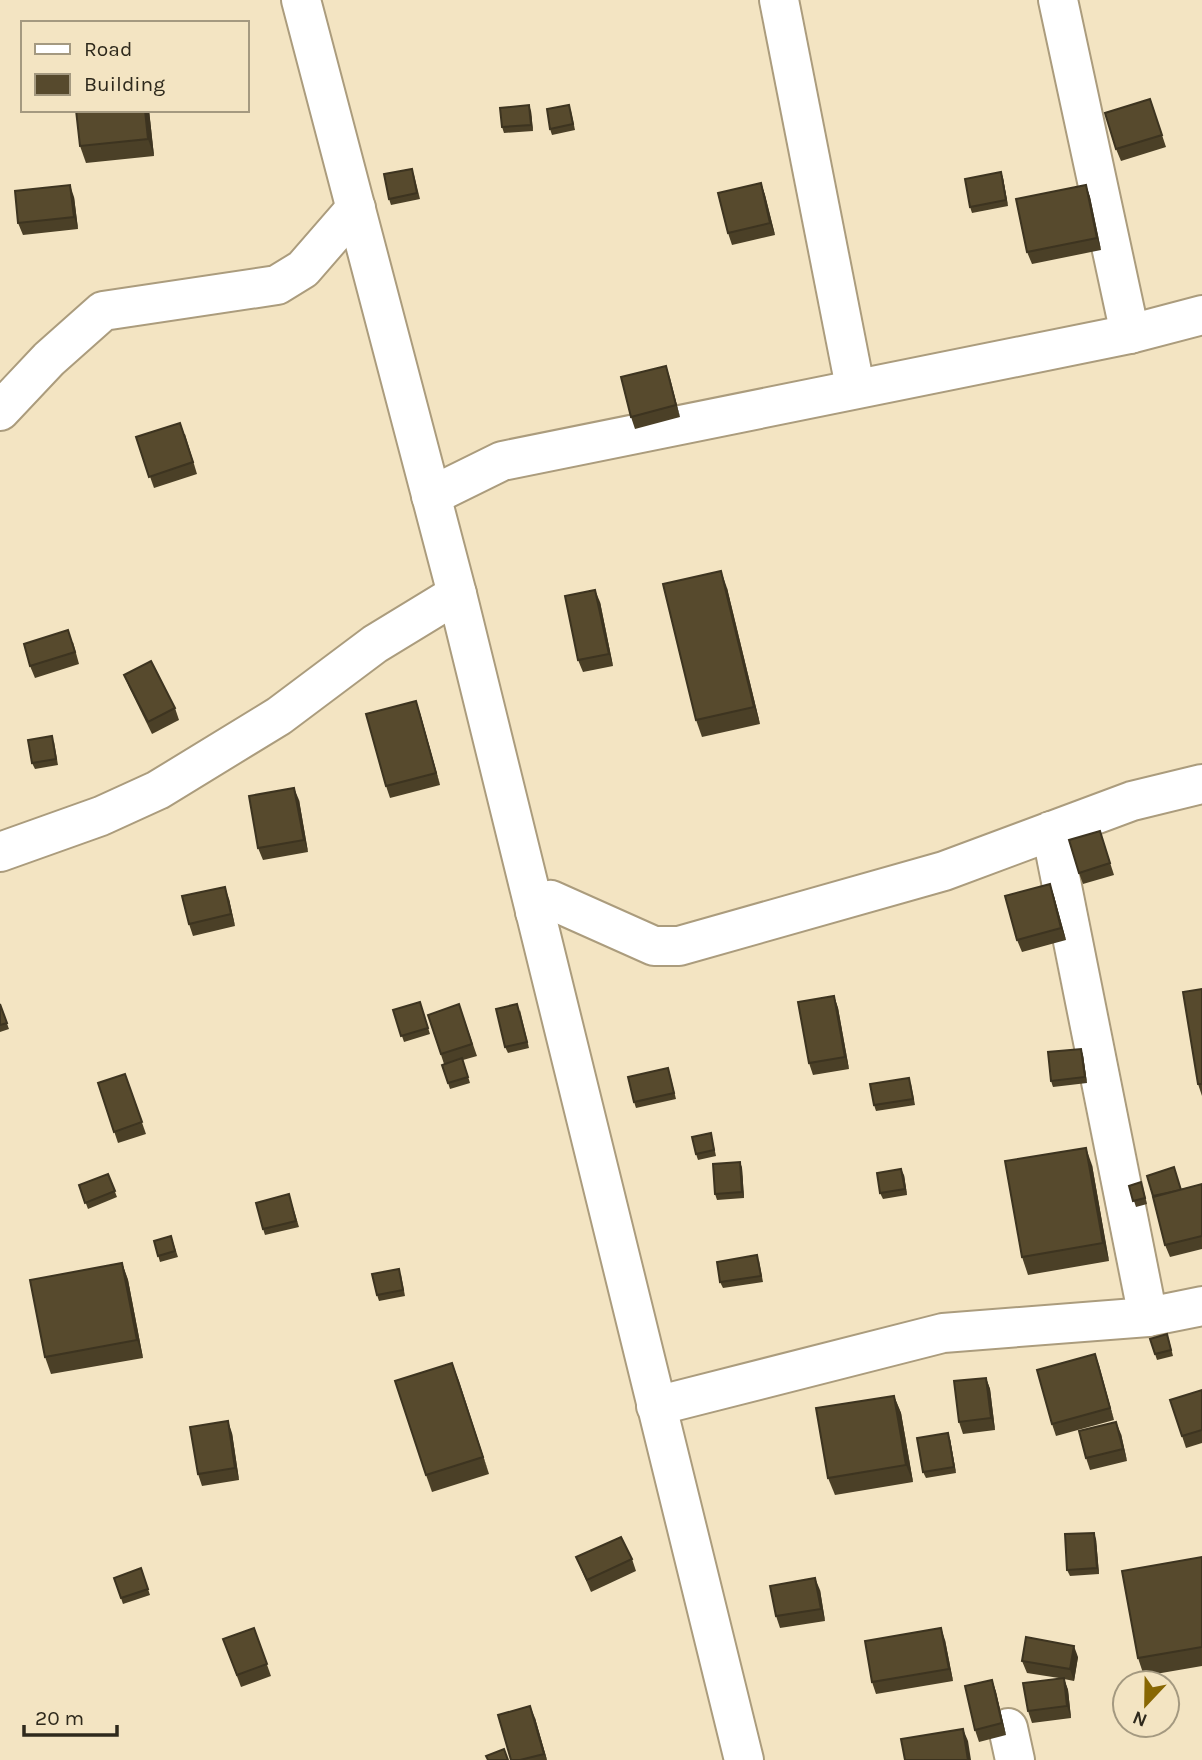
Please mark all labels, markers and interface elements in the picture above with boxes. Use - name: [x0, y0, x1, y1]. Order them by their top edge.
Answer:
- legend: [21, 21, 248, 112]
- text: Road: [84, 37, 132, 61]
- text: Building: [84, 72, 165, 96]
- north arrow: [1111, 1669, 1181, 1739]
- scale bar: [24, 1694, 117, 1738]
- text: 20 m: [35, 1706, 84, 1730]
- text: N: [1130, 1706, 1150, 1732]

